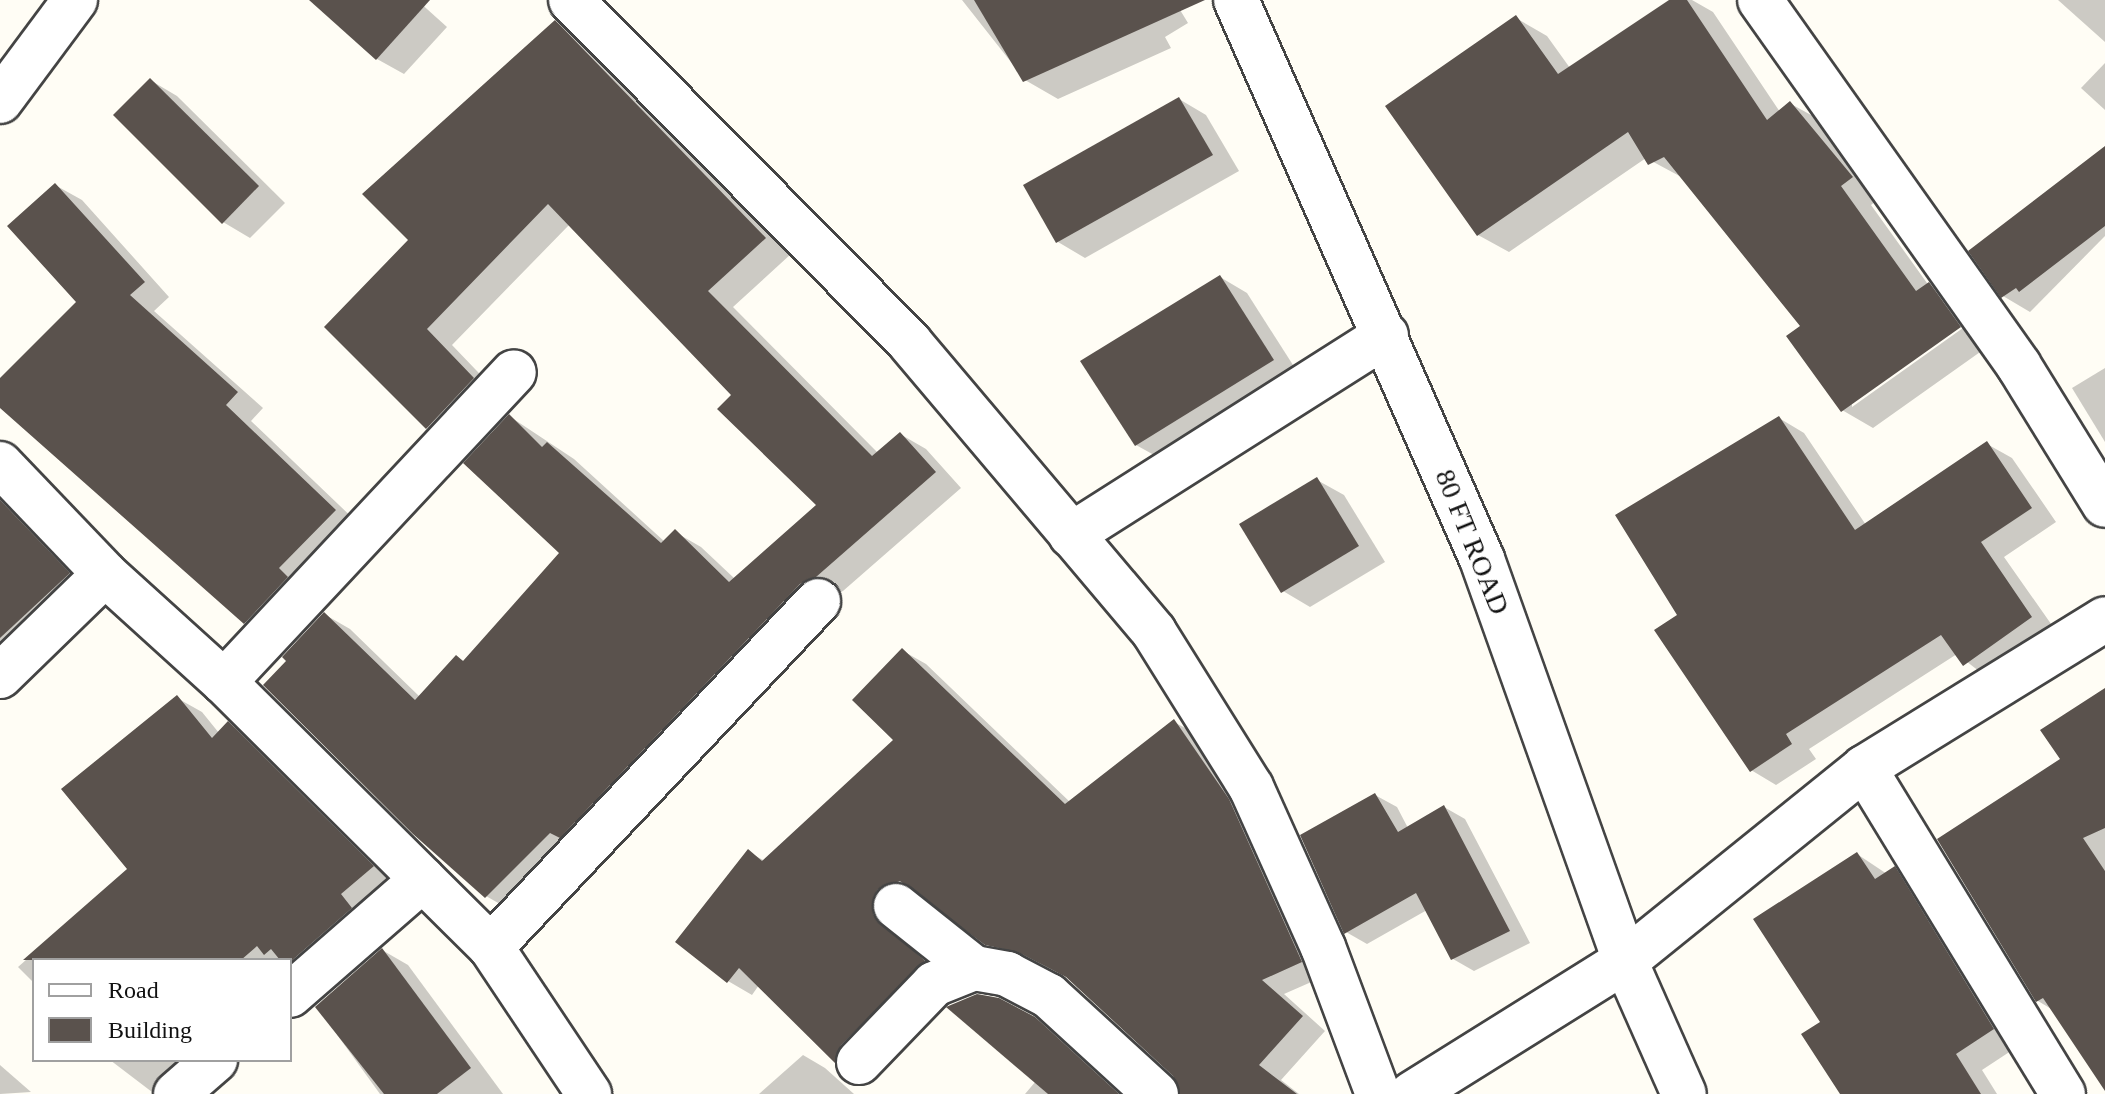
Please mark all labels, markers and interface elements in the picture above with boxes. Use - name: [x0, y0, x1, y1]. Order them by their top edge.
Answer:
- street label: 80 FT ROAD: [1428, 464, 1516, 620]
- legend: [32, 958, 292, 1062]
- text: Road: [108, 977, 159, 1003]
- text: Building: [108, 1017, 192, 1043]

